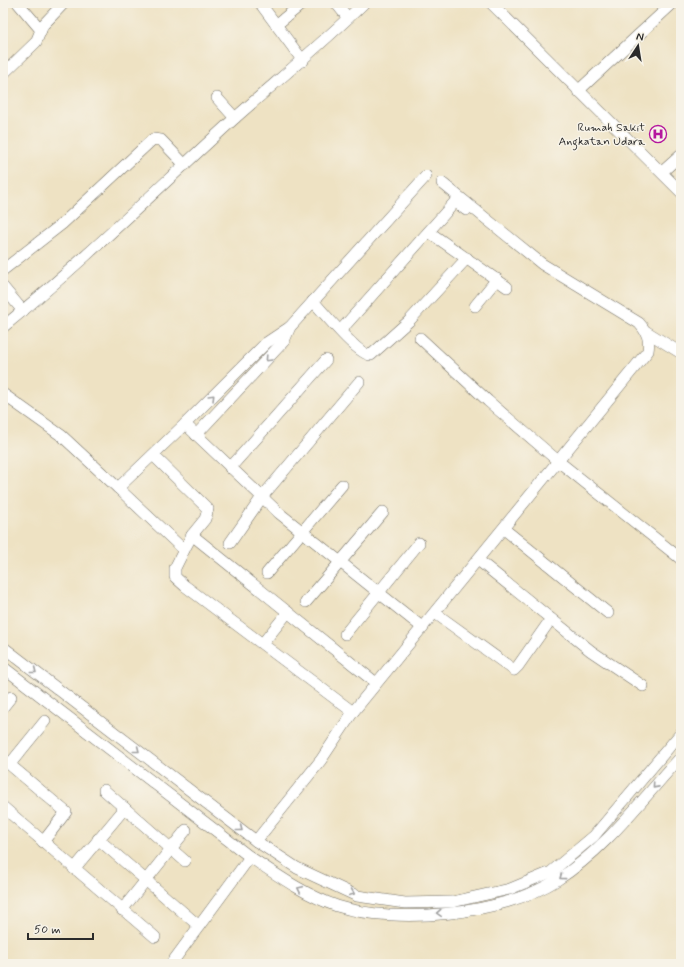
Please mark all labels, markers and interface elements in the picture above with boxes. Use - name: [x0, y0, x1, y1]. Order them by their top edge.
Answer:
- north arrow: [618, 26, 658, 66]
- text: N: [635, 30, 645, 45]
- place label: Rumah Sakit Angkatan Udara: [558, 120, 646, 151]
- hospital icon: Rumah Sakit Angkatan Udara: [648, 124, 668, 144]
- one-way arrow: [265, 354, 273, 362]
- one-way arrow: [207, 394, 215, 402]
- one-way arrow: [29, 666, 36, 673]
- one-way arrow: [133, 745, 140, 753]
- one-way arrow: [652, 781, 659, 789]
- one-way arrow: [235, 824, 242, 831]
- one-way arrow: [559, 872, 566, 880]
- one-way arrow: [296, 886, 304, 894]
- one-way arrow: [349, 889, 356, 897]
- one-way arrow: [436, 909, 442, 918]
- scale bar: [28, 915, 93, 941]
- text: 50 m: [34, 922, 61, 938]

